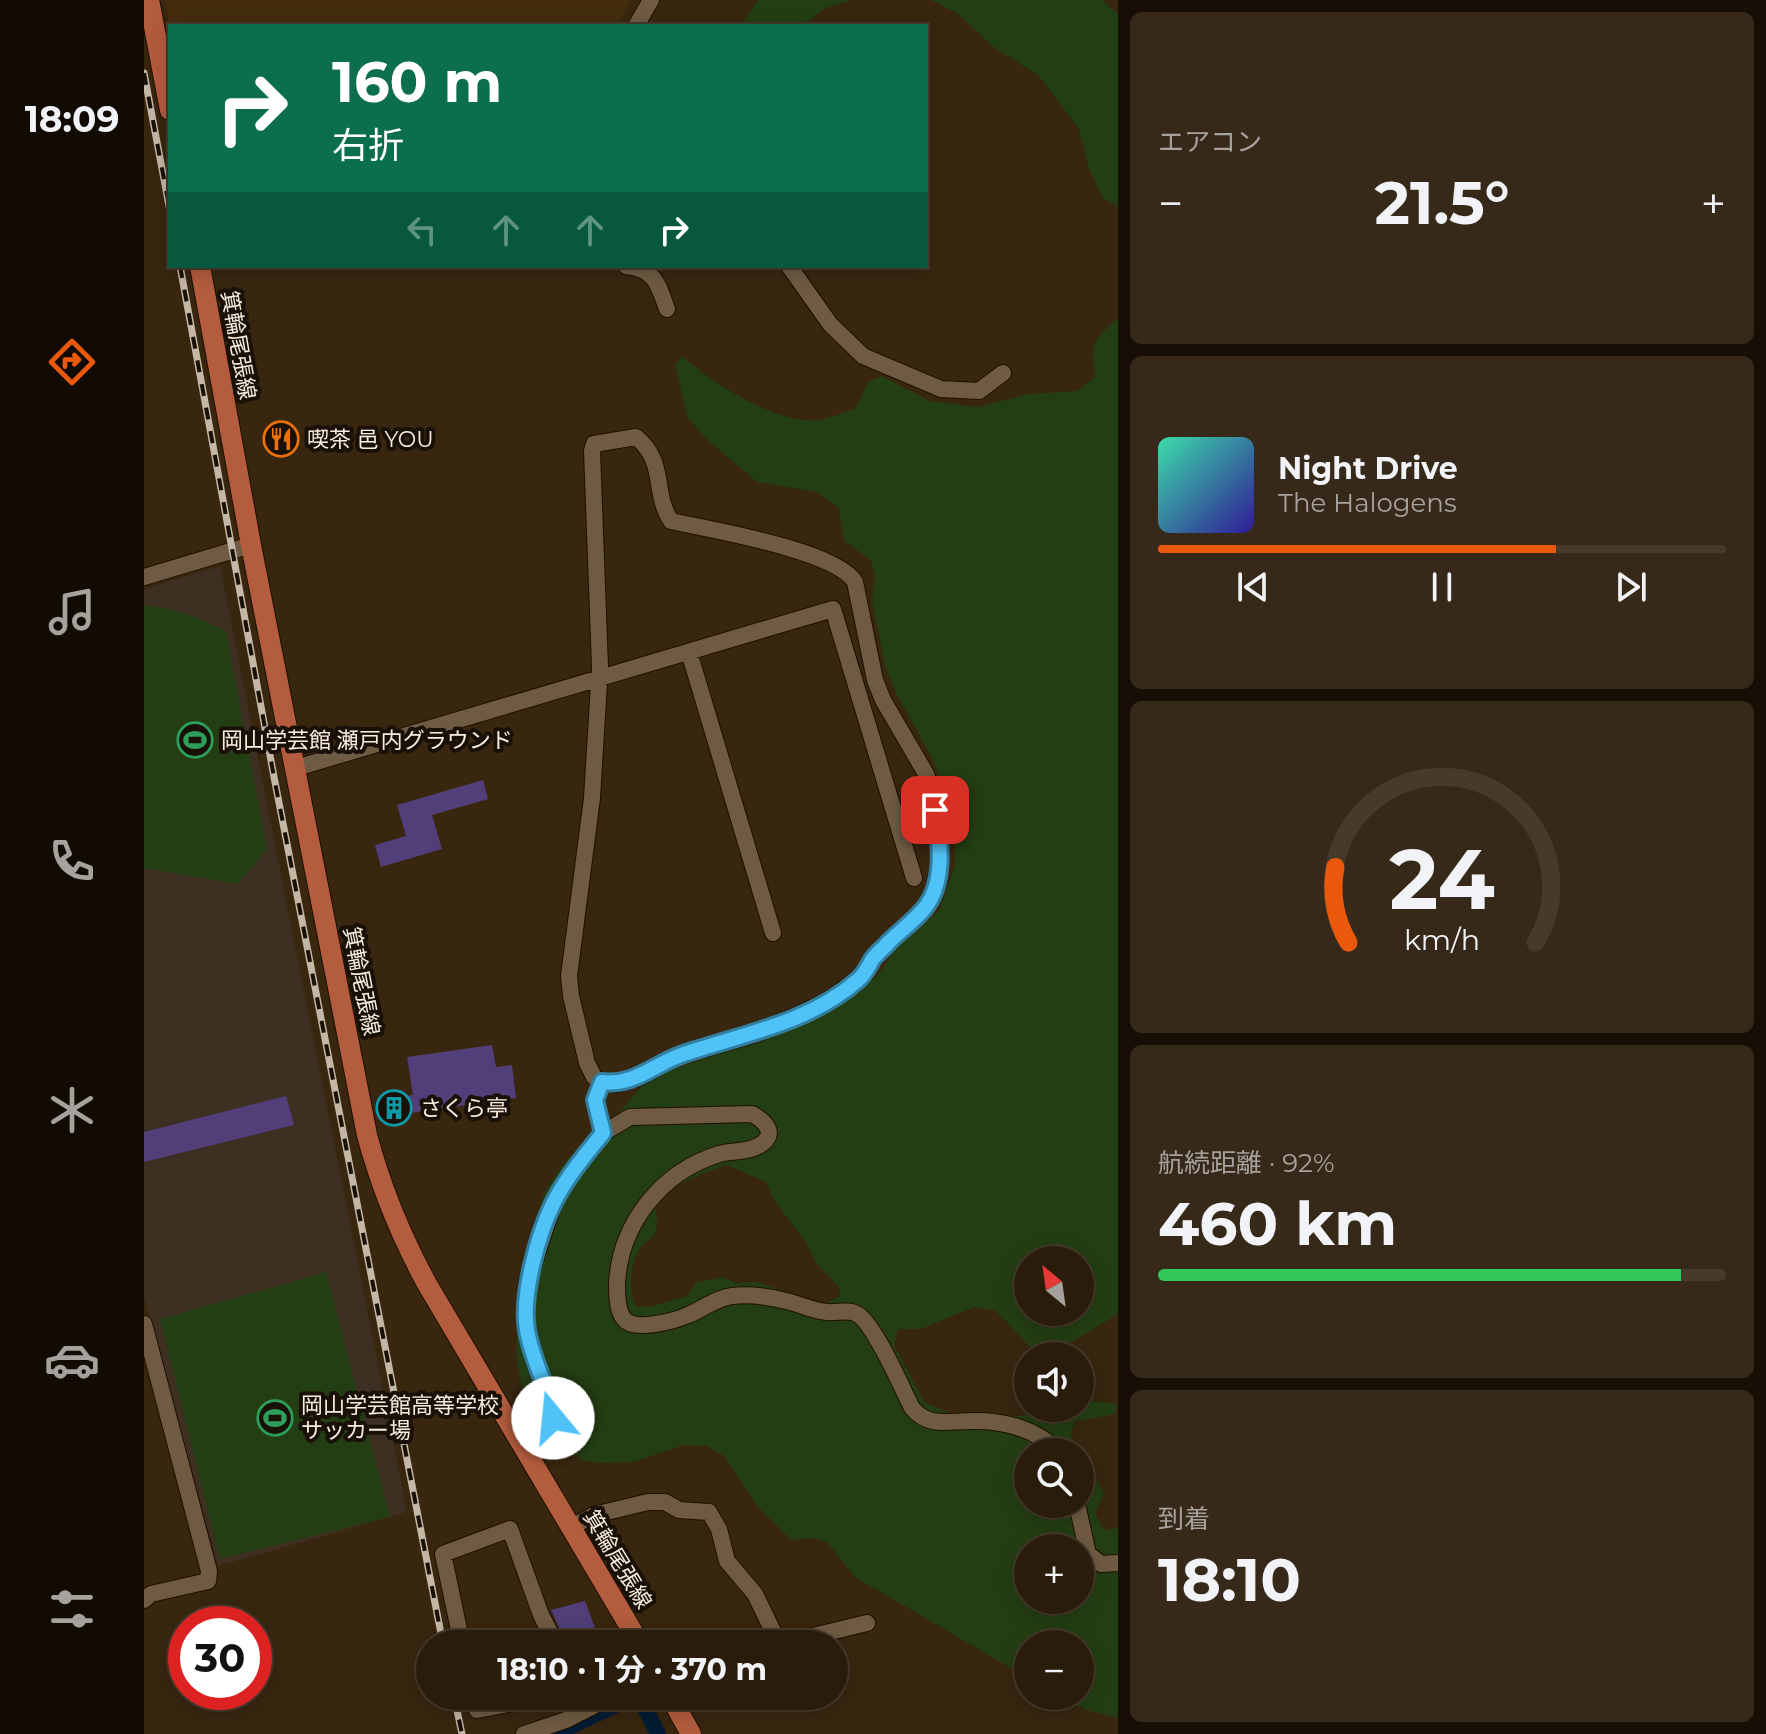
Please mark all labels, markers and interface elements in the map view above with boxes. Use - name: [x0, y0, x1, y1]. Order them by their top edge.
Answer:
- text: 160 m: [332, 48, 502, 116]
- icon: right: [200, 56, 304, 160]
- text: 18:09: [25, 97, 119, 141]
- text: 右折: [332, 123, 404, 167]
- text: エアコン: [1158, 126, 1262, 158]
- text: 21.5°: [1374, 166, 1510, 239]
- text: −: [1158, 176, 1183, 230]
- text: +: [1701, 176, 1726, 230]
- icon: left: [400, 208, 444, 252]
- icon: ahead: [484, 208, 528, 252]
- icon: ahead: [568, 208, 612, 252]
- icon: right: [652, 208, 696, 252]
- street label: 箕輪尾張線: [216, 289, 261, 402]
- icon: directions: [44, 334, 100, 390]
- restaurant icon: 喫茶 邑 YOU: [262, 420, 300, 458]
- place label: 喫茶 邑 YOU: [307, 426, 434, 453]
- text: Night Drive: [1278, 450, 1458, 487]
- text: The Halogens: [1278, 487, 1457, 519]
- icon: previous: [1231, 565, 1275, 609]
- icon: pause: [1420, 565, 1464, 609]
- icon: next: [1609, 565, 1653, 609]
- icon: music: [44, 584, 100, 640]
- sports icon: 岡山学芸館 瀬戸内グラウンド: [176, 721, 214, 759]
- place label: 岡山学芸館 瀬戸内グラウンド: [221, 727, 513, 754]
- pin: [901, 776, 969, 844]
- icon: arrive: [913, 788, 957, 832]
- text: 24: [1389, 828, 1495, 930]
- icon: phone: [44, 833, 100, 889]
- text: km/h: [1404, 922, 1480, 957]
- street label: 箕輪尾張線: [338, 925, 385, 1038]
- icon: climate: [44, 1082, 100, 1138]
- building icon: さくら亭: [375, 1089, 413, 1127]
- place label: さくら亭: [420, 1095, 508, 1122]
- text: 航続距離 · 92%: [1158, 1147, 1335, 1179]
- text: 460 km: [1158, 1187, 1397, 1260]
- north arrow: [1014, 1246, 1094, 1326]
- map controls: [1014, 1246, 1094, 1710]
- icon: car: [44, 1332, 100, 1388]
- button: sound: [1014, 1342, 1094, 1422]
- position arrow: [511, 1376, 595, 1460]
- place label: 岡山学芸館高等学校 サッカー場: [301, 1392, 499, 1444]
- sports icon: 岡山学芸館高等学校 サッカー場: [256, 1399, 294, 1437]
- button: search: [1014, 1438, 1094, 1518]
- text: 到着: [1158, 1503, 1210, 1535]
- street label: 箕輪尾張線: [578, 1505, 657, 1613]
- button: +: [1014, 1534, 1094, 1614]
- text: 18:10: [1158, 1543, 1301, 1616]
- icon: filters: [44, 1581, 100, 1637]
- speed limit sign: 30: [168, 1606, 272, 1710]
- button: −: [1014, 1630, 1094, 1710]
- text: 18:10 · 1 分 · 370 m: [497, 1651, 767, 1688]

